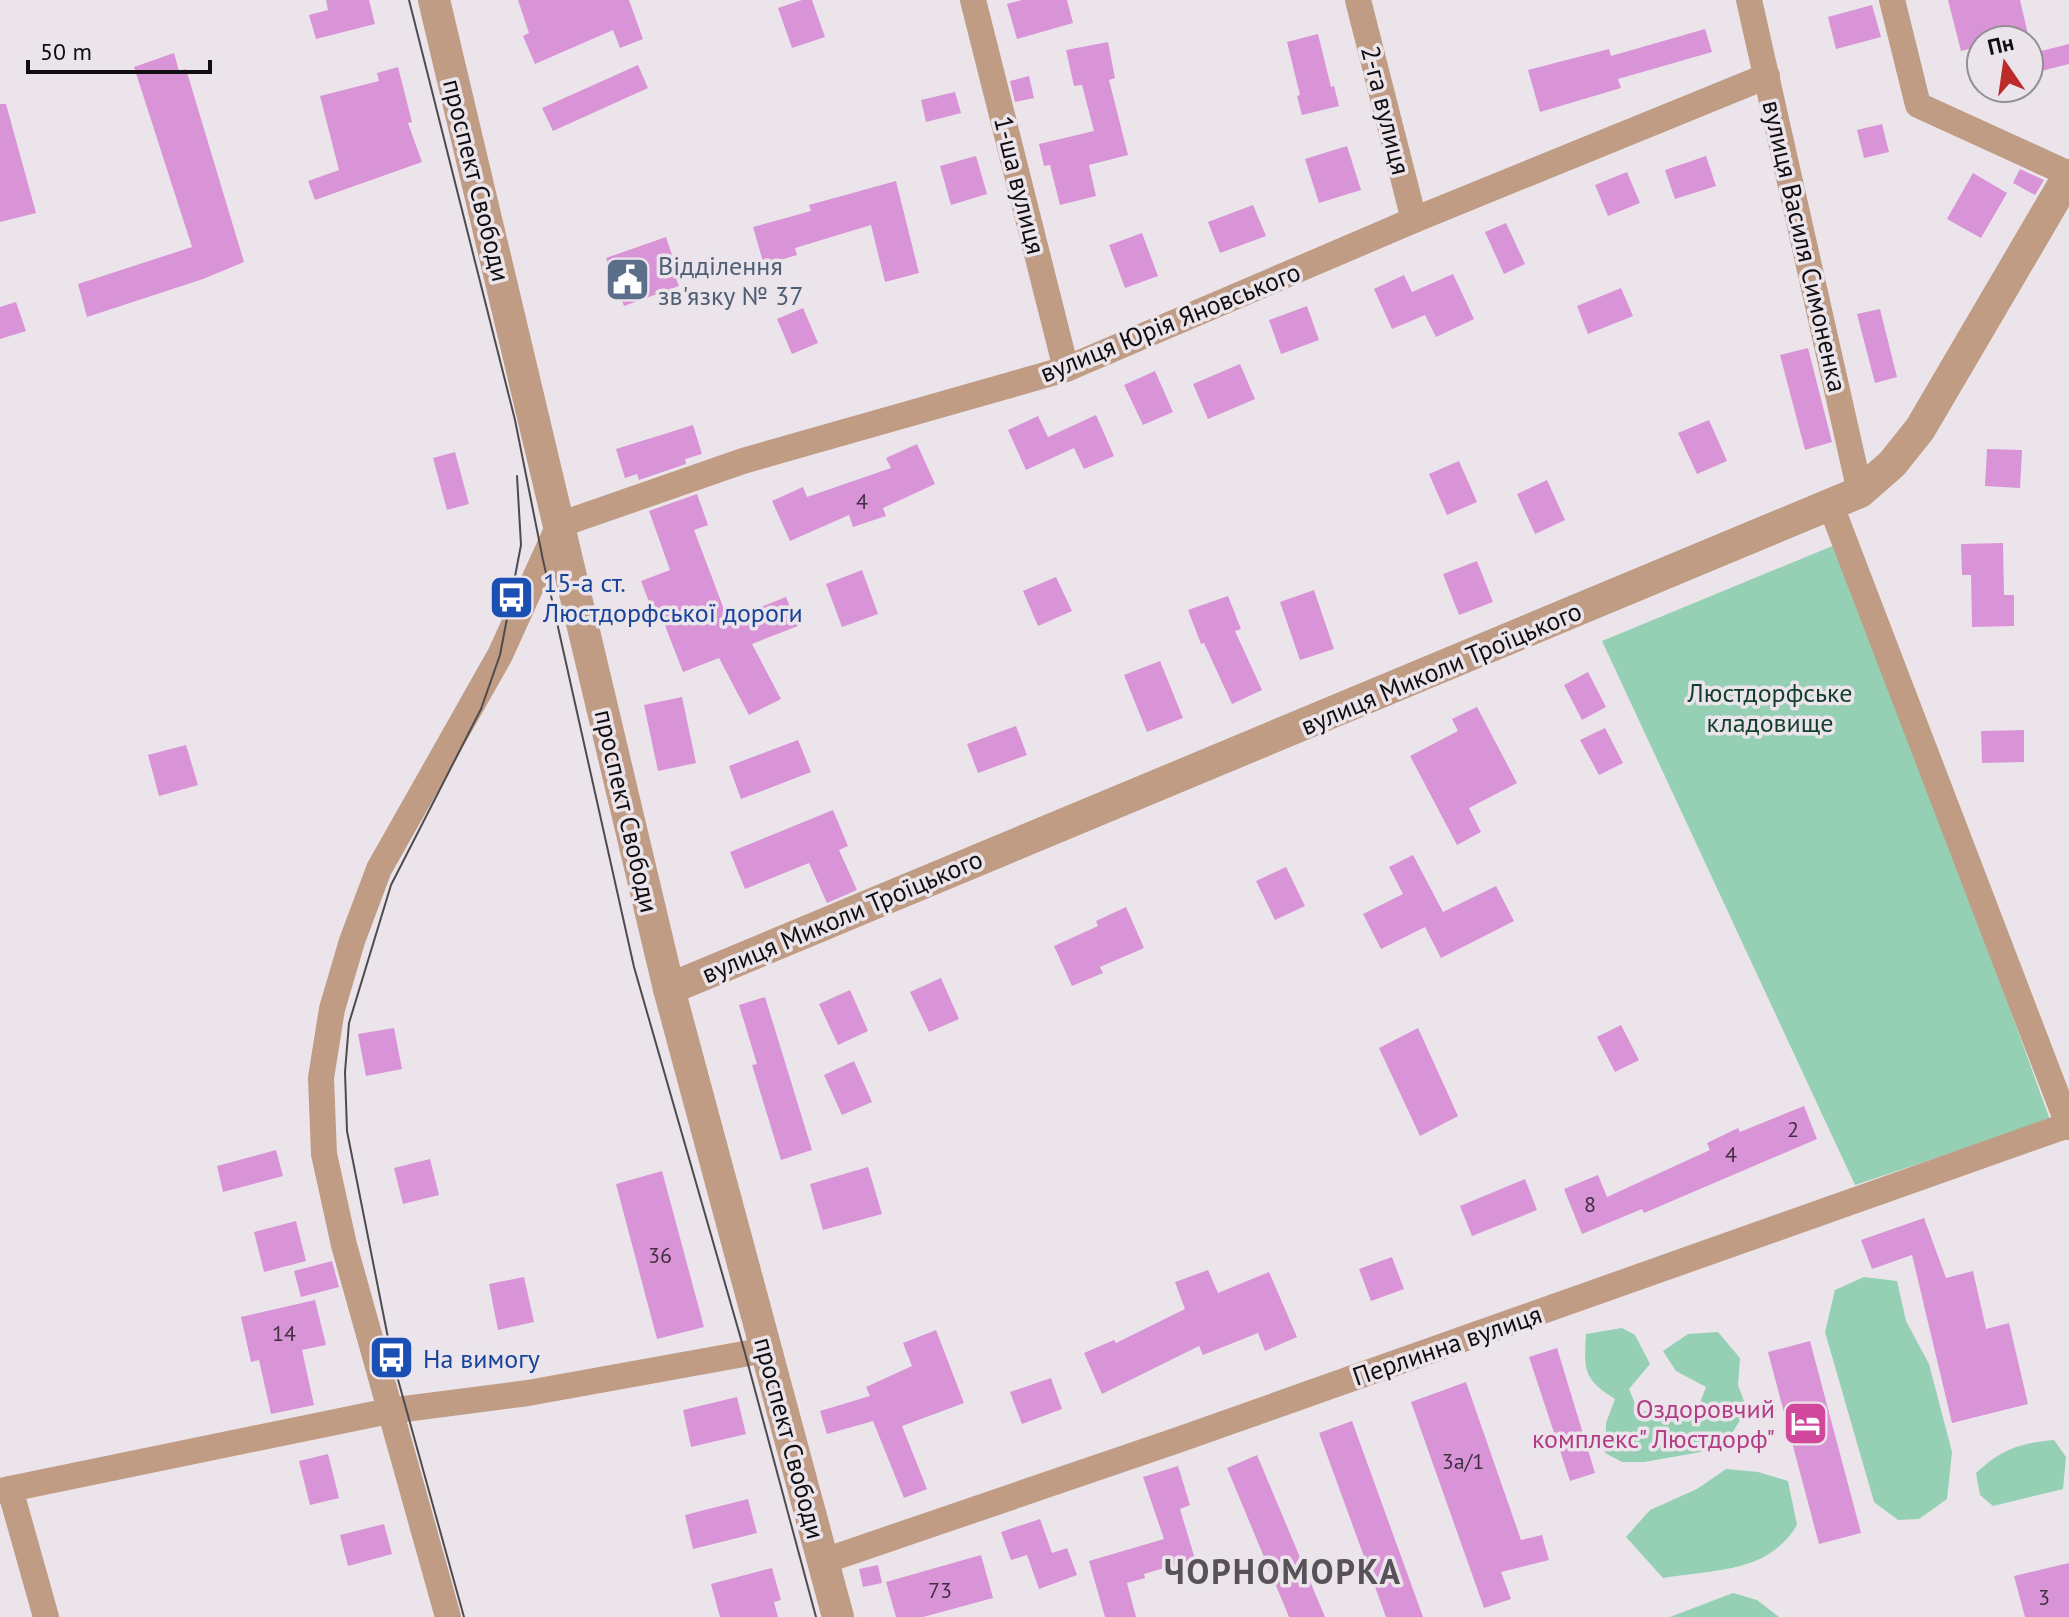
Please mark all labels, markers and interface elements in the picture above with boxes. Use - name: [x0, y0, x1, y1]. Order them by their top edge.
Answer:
- scale bar: [28, 24, 210, 74]
- north arrow: [1965, 24, 2045, 104]
- text: Пн: [1985, 28, 2016, 61]
- text: 50 m: [40, 36, 92, 67]
- street label: 2-га вулиця: [1354, 42, 1418, 178]
- street label: проспект Свободи: [436, 75, 518, 285]
- street label: вулиця Василя Симоненка: [1755, 97, 1855, 395]
- street label: 1-ша вулиця: [987, 113, 1053, 257]
- place label: Відділення зв'язку № 37: [658, 249, 803, 312]
- street label: вулиця Юрія Яновського: [1035, 255, 1305, 389]
- public building icon: Відділення зв'язку № 37: [603, 256, 651, 304]
- house number: 4: [856, 487, 868, 515]
- place label: 15-а ст. Люстдорфської дороги: [542, 566, 803, 629]
- bus stop icon: 15-а ст. Люстдорфської дороги: [488, 573, 536, 621]
- street label: вулиця Миколи Троїцького: [1296, 594, 1586, 742]
- park label: Люстдорфське кладовище: [1687, 676, 1852, 739]
- street label: проспект Свободи: [588, 706, 666, 916]
- street label: вулиця Миколи Троїцького: [697, 842, 987, 990]
- house number: 2: [1787, 1115, 1799, 1143]
- house number: 4: [1725, 1140, 1737, 1168]
- house number: 8: [1584, 1190, 1596, 1218]
- house number: 36: [648, 1241, 672, 1269]
- street label: Перлинна вулиця: [1348, 1297, 1546, 1393]
- house number: 14: [272, 1319, 296, 1347]
- bus stop icon: На вимогу: [368, 1334, 416, 1382]
- street label: проспект Свободи: [747, 1334, 833, 1542]
- place label: На вимогу: [423, 1342, 540, 1375]
- place label: Оздоровчий комплекс" Люстдорф": [1532, 1392, 1775, 1455]
- hotel icon: Оздоровчий комплекс" Люстдорф": [1782, 1399, 1830, 1447]
- house number: 3а/1: [1442, 1447, 1484, 1475]
- district label: ЧОРНОМОРКА: [1164, 1549, 1402, 1593]
- house number: 73: [928, 1576, 952, 1604]
- house number: 3: [2038, 1583, 2050, 1611]

